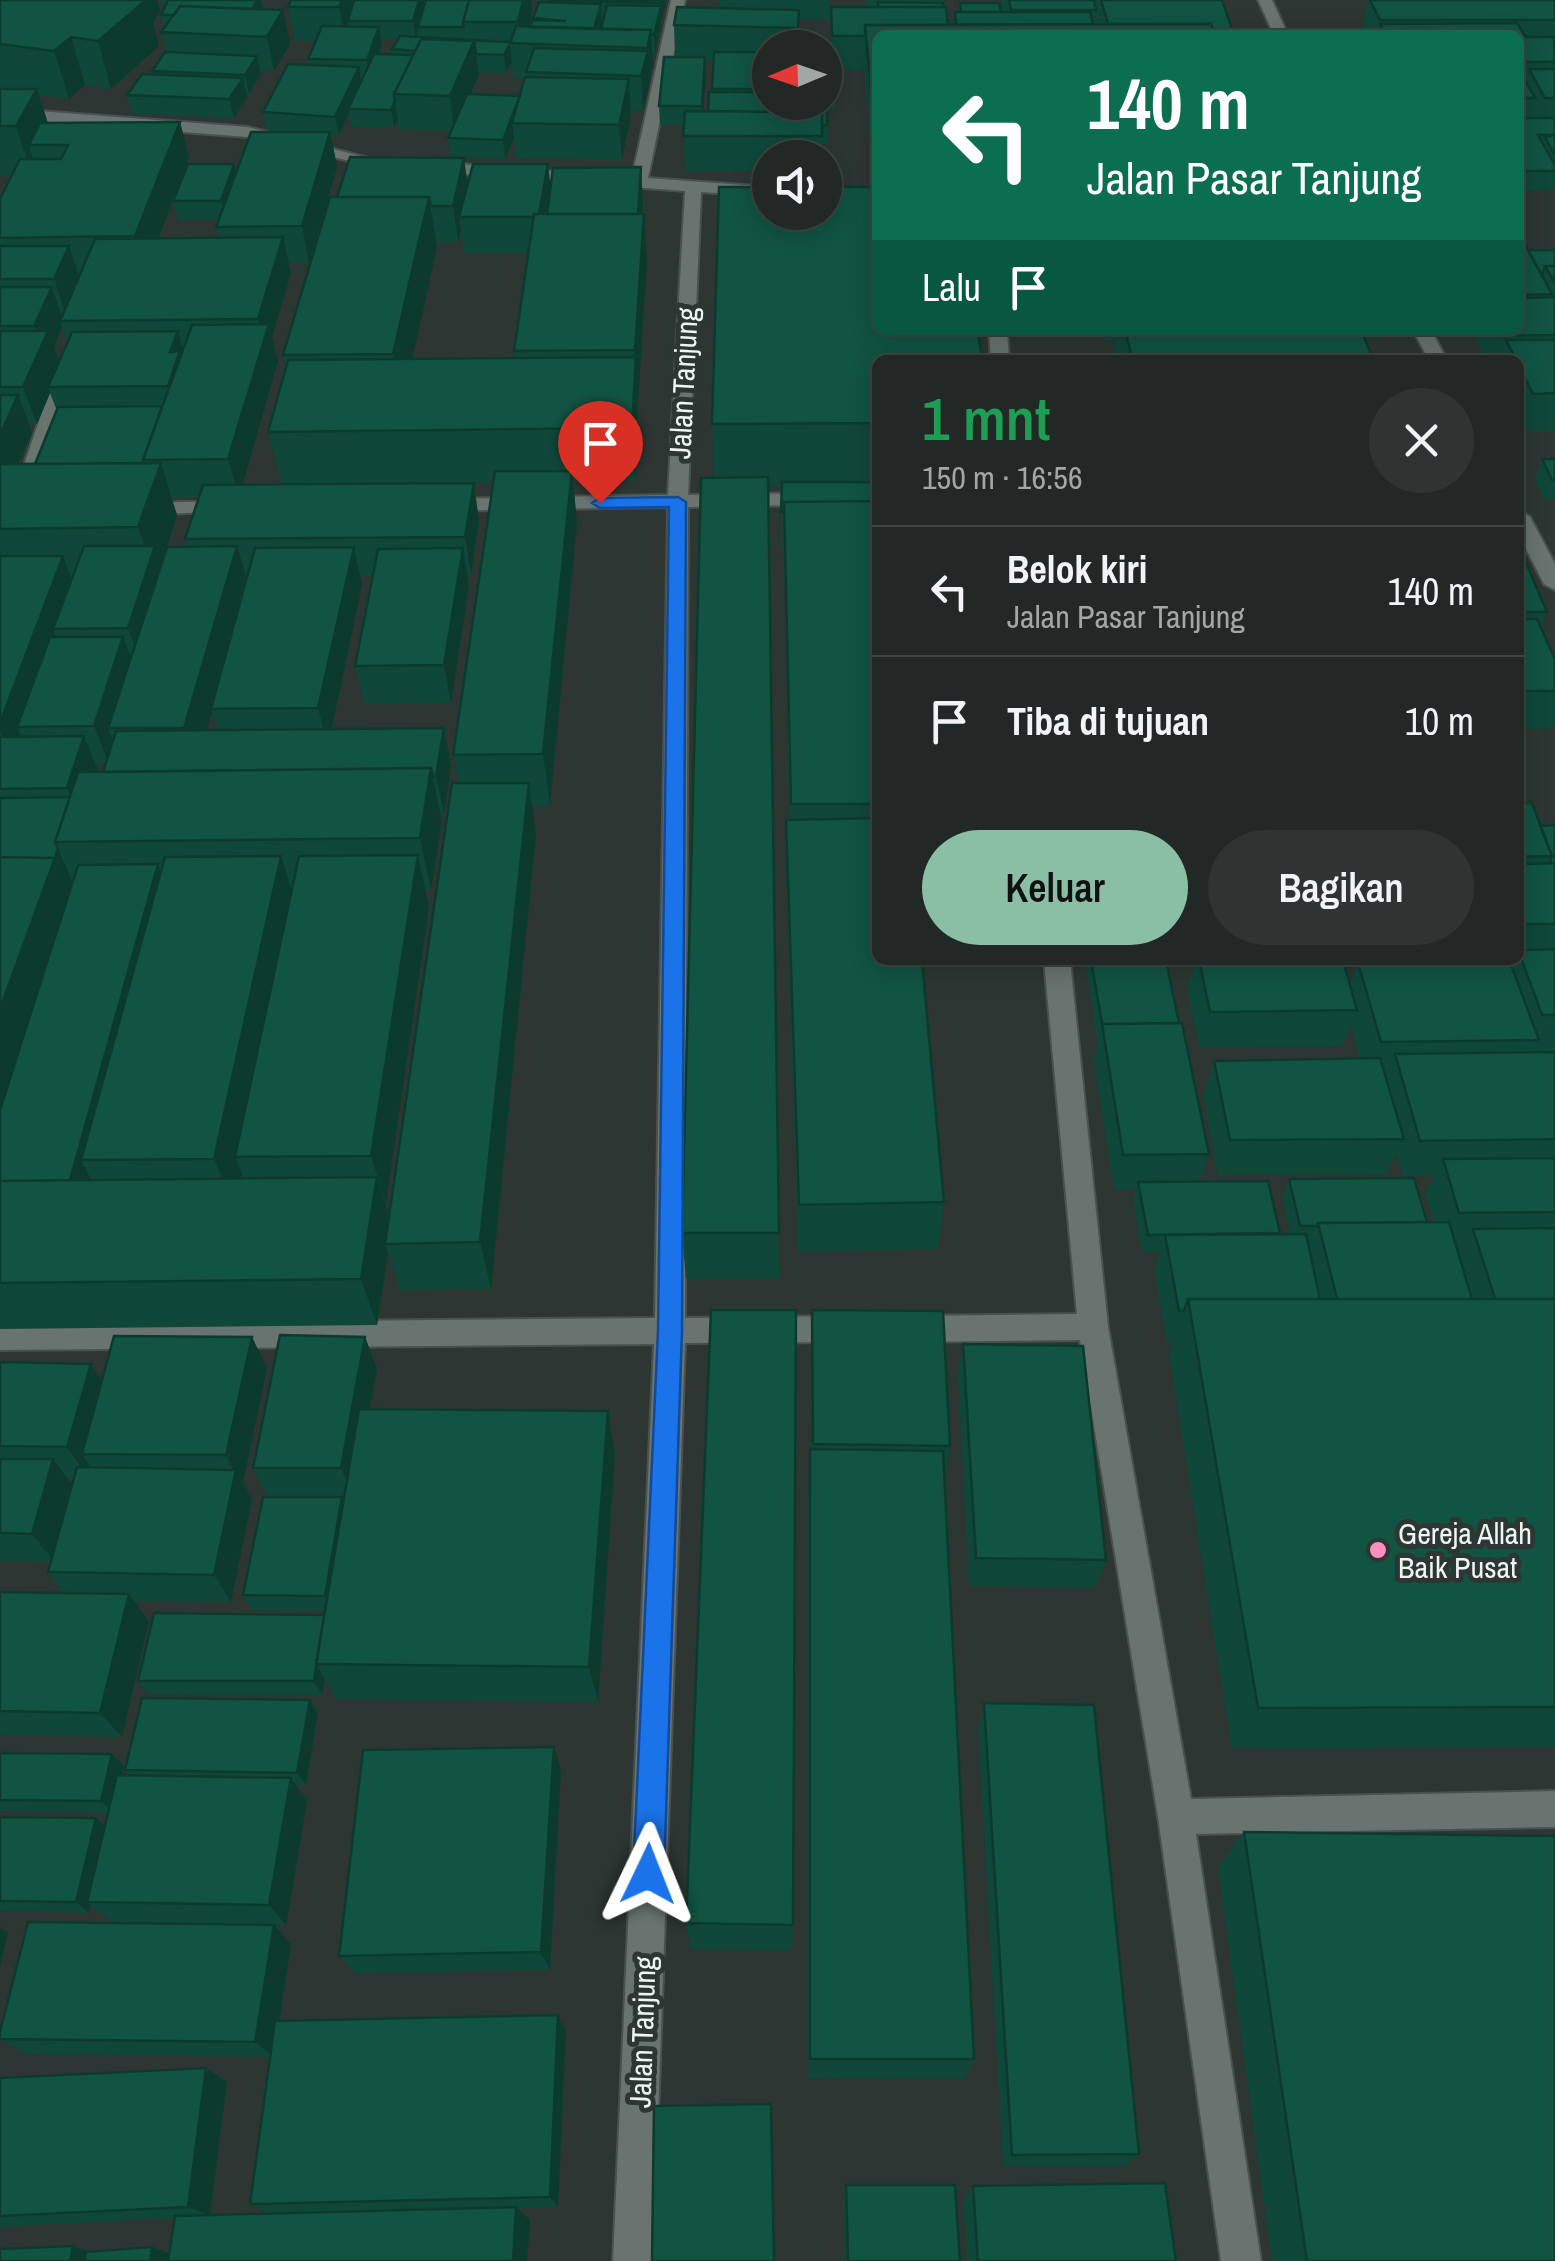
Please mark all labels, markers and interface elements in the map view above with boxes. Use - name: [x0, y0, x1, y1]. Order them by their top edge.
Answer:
- north arrow: [752, 30, 842, 120]
- map controls: [752, 30, 842, 230]
- text: 140 m: [1087, 57, 1250, 151]
- icon: left: [922, 70, 1052, 200]
- button: sound: [752, 140, 842, 230]
- text: Jalan Pasar Tanjung: [1087, 147, 1421, 208]
- icon: arrive: [1001, 260, 1056, 315]
- text: Lalu: [922, 262, 981, 313]
- street label: Jalan Tanjung: [659, 306, 707, 460]
- text: 1 mnt: [922, 378, 1050, 459]
- button: close: [1369, 388, 1474, 493]
- pin: [558, 401, 643, 504]
- icon: arrive: [573, 416, 628, 471]
- text: 150 m · 16:56: [922, 456, 1082, 499]
- text: Belok kiri: [1007, 544, 1147, 595]
- icon: left: [922, 564, 977, 619]
- text: 140 m: [1387, 566, 1474, 617]
- text: Jalan Pasar Tanjung: [1007, 595, 1245, 638]
- icon: arrive: [922, 694, 977, 749]
- text: Tiba di tujuan: [1007, 696, 1209, 747]
- text: 10 m: [1405, 696, 1474, 747]
- button: Keluar: [922, 830, 1188, 945]
- button: Bagikan: [1208, 830, 1474, 945]
- place label: Gereja Allah Baik Pusat: [1398, 1513, 1532, 1587]
- marker: Gereja Allah Baik Pusat: [1367, 1539, 1389, 1561]
- position arrow: [596, 1822, 700, 1926]
- street label: Jalan Tanjung: [619, 1955, 665, 2109]

